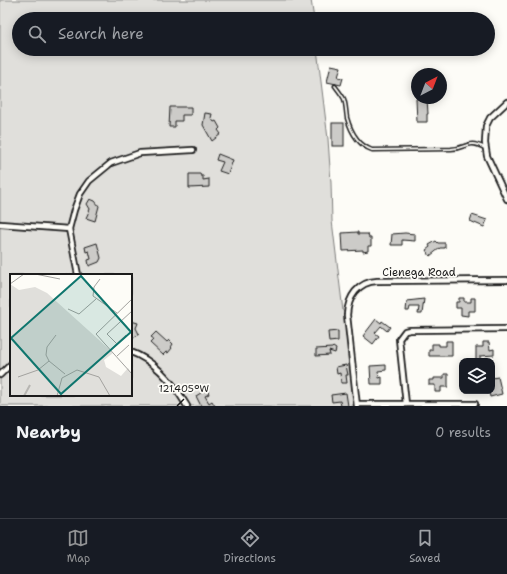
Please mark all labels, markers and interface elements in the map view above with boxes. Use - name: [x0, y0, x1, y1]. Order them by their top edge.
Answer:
- search box: [12, 12, 495, 56]
- icon: search: [26, 23, 48, 45]
- text: Search here: [58, 24, 144, 44]
- north arrow: [411, 68, 447, 104]
- street label: Cienega Road: [382, 265, 456, 280]
- inset map: [10, 274, 132, 396]
- map controls: [459, 358, 495, 394]
- button: layers: [459, 358, 495, 394]
- text: 121.405°W: [159, 382, 210, 395]
- text: Nearby: [16, 421, 81, 443]
- text: 0 results: [435, 424, 491, 441]
- tab: Map: [67, 527, 90, 566]
- tab: Directions: [223, 527, 276, 566]
- tab: Saved: [409, 527, 440, 566]

